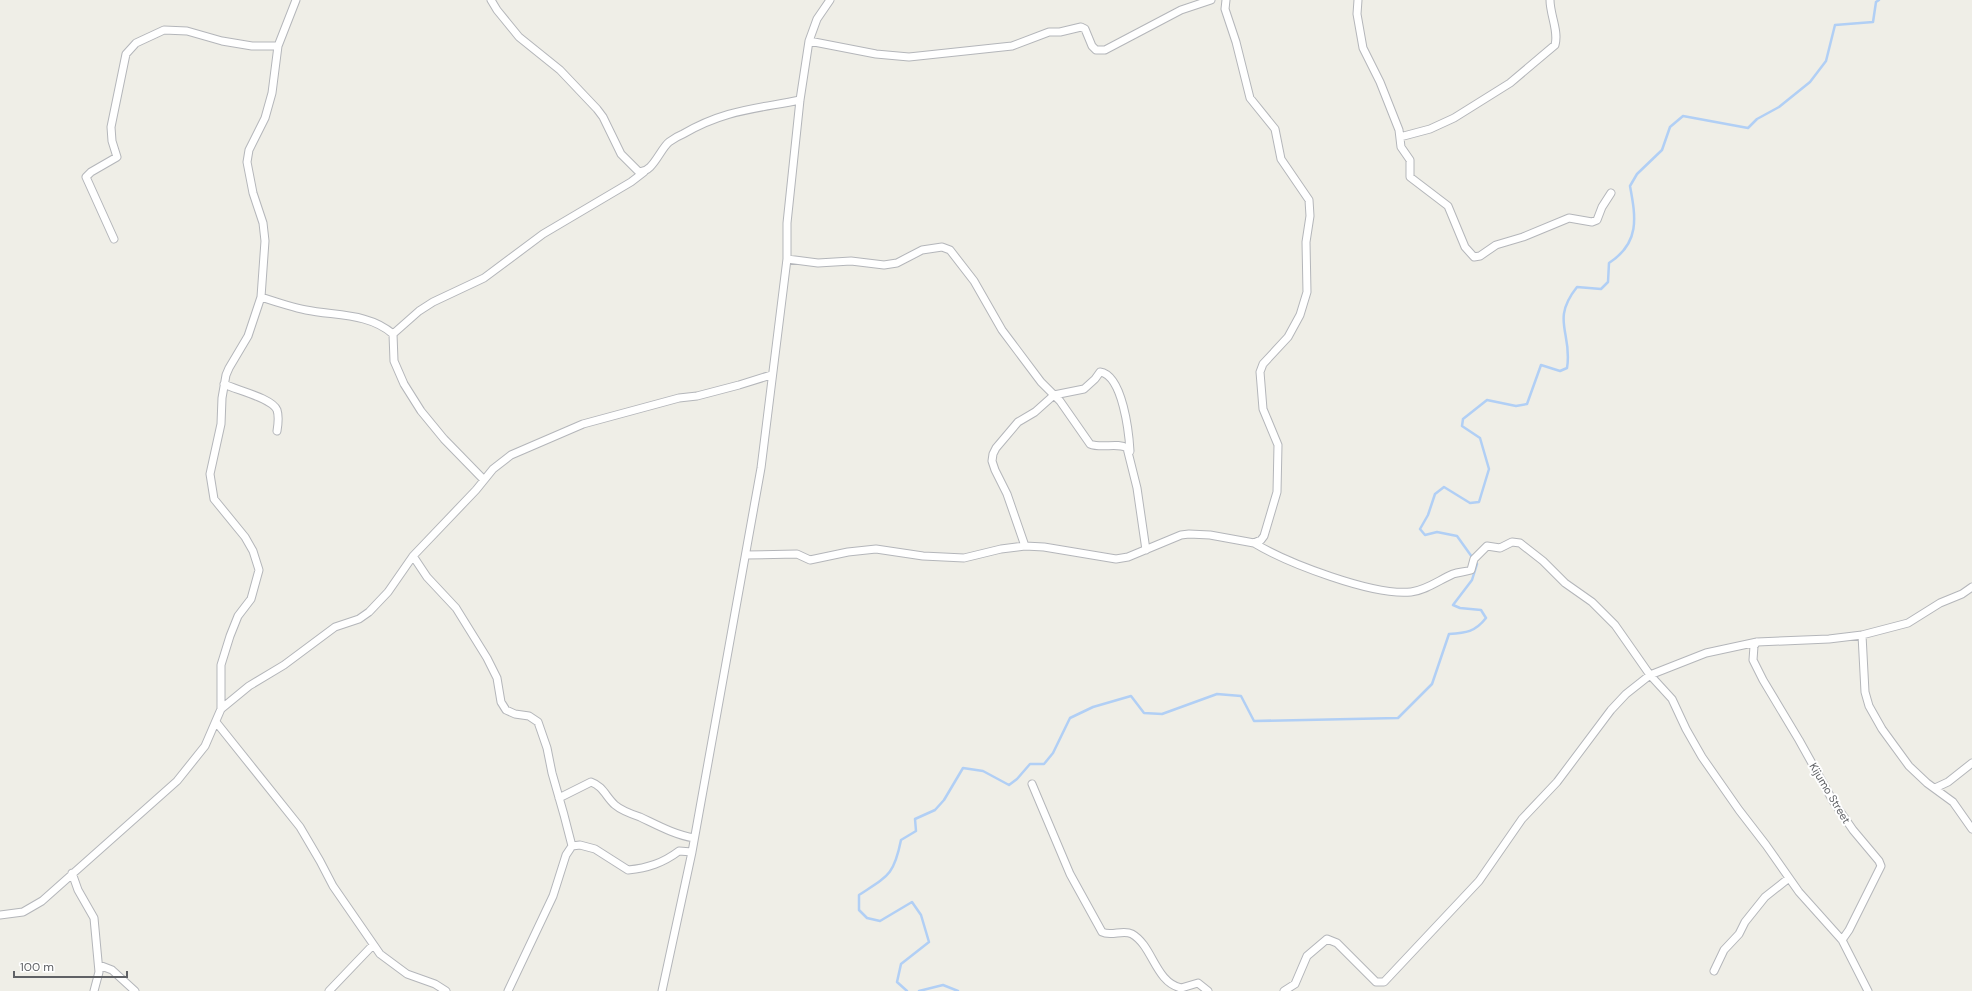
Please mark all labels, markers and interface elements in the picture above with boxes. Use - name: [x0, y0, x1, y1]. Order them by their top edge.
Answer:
- street label: Kijumo Street: [1806, 760, 1854, 826]
- scale bar: [14, 953, 127, 979]
- text: 100 m: [20, 959, 54, 975]

